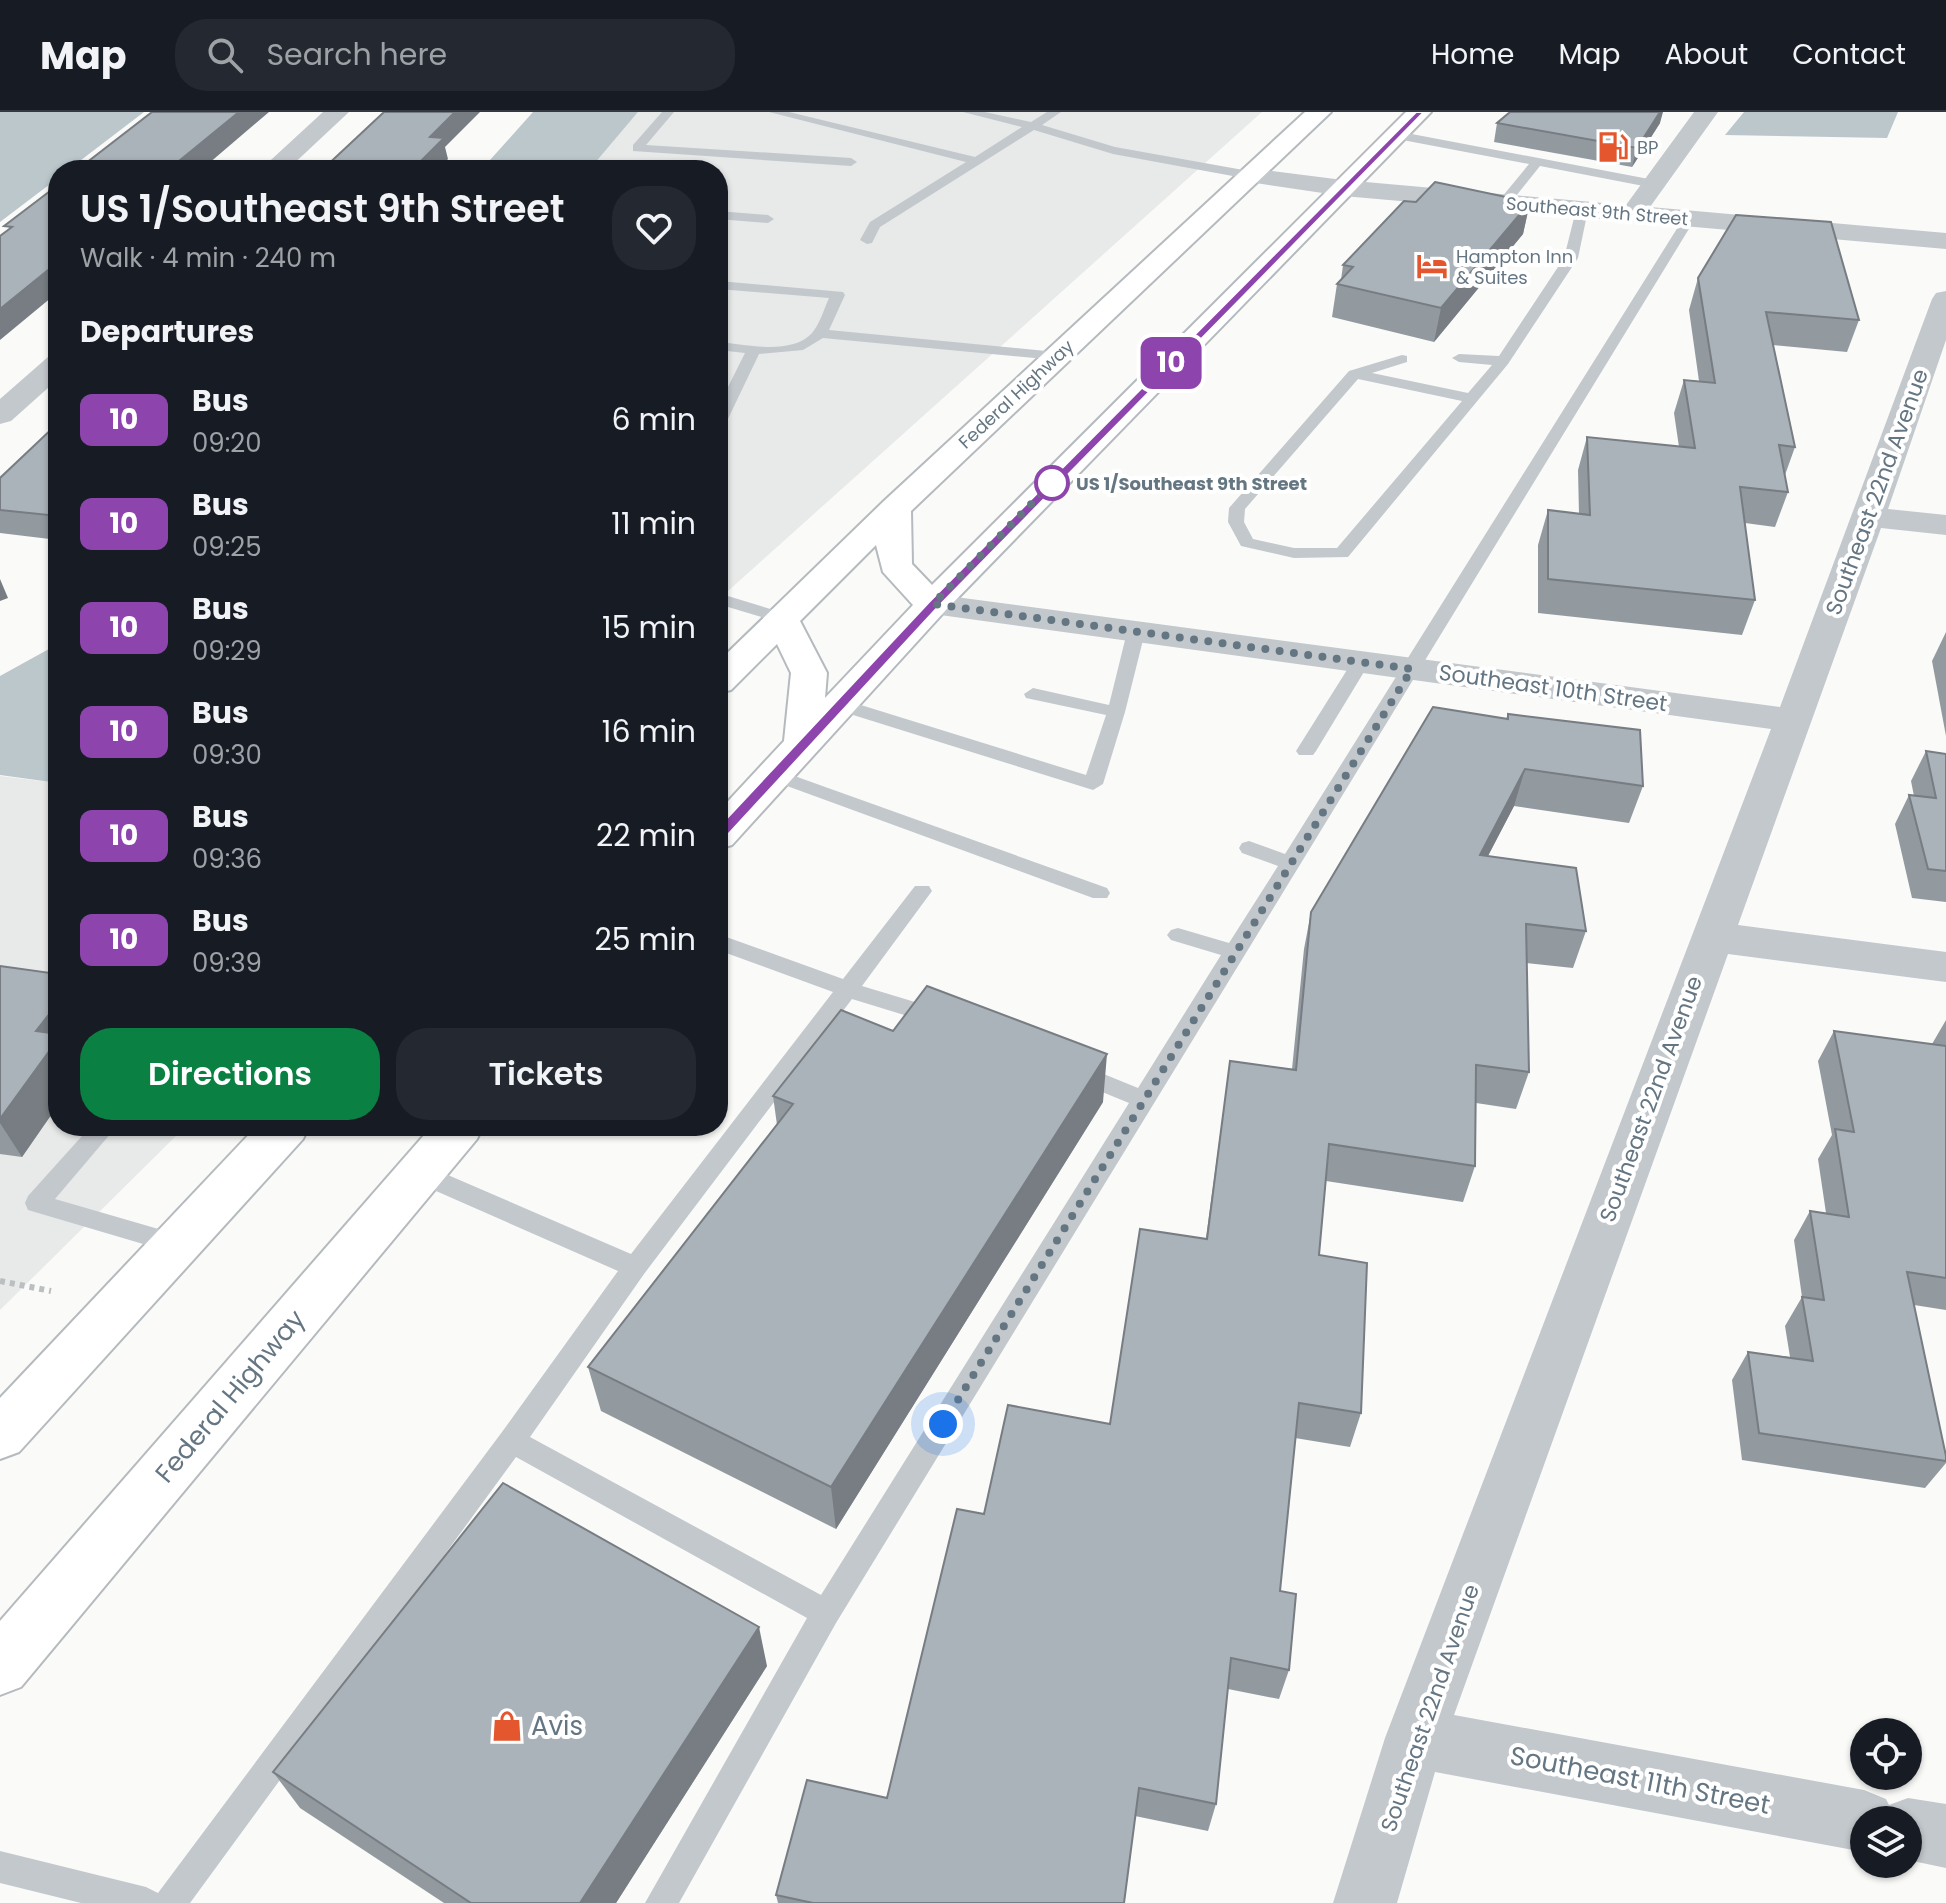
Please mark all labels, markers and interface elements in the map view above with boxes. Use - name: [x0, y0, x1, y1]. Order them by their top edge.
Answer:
- search box: [175, 19, 735, 91]
- text: Map: [40, 29, 127, 82]
- icon: search: [203, 33, 247, 77]
- text: Search here: [267, 33, 447, 76]
- text: Home: [1431, 35, 1514, 74]
- text: Map: [1558, 35, 1620, 74]
- text: About: [1664, 35, 1748, 74]
- text: Contact: [1792, 35, 1906, 74]
- fuel station icon: BP: [1596, 130, 1630, 164]
- place label: BP: [1637, 135, 1658, 160]
- text: US 1/Southeast 9th Street: [80, 182, 565, 235]
- button: heart: [612, 186, 696, 270]
- street label: Southeast 9th Street: [1505, 191, 1689, 231]
- text: Walk · 4 min · 240 m: [80, 240, 336, 276]
- place label: Hampton Inn & Suites: [1456, 244, 1573, 290]
- hotel icon: Hampton Inn & Suites: [1415, 249, 1449, 283]
- text: Departures: [80, 310, 254, 353]
- street label: Federal Highway: [953, 334, 1079, 454]
- line badge: 10: [1135, 337, 1207, 389]
- text: 10: [1157, 343, 1185, 382]
- street label: Southeast 22nd Avenue: [1818, 365, 1936, 619]
- text: Bus: [192, 379, 249, 422]
- text: 6 min: [611, 398, 696, 441]
- text: 10: [110, 400, 138, 439]
- text: 09:20: [192, 425, 262, 461]
- marker: US 1/Southeast 9th Street: [1035, 466, 1069, 500]
- place label: US 1/Southeast 9th Street: [1076, 471, 1307, 496]
- text: Bus: [192, 483, 249, 526]
- text: 11 min: [611, 502, 696, 545]
- text: 10: [110, 504, 138, 543]
- text: 09:25: [192, 529, 262, 565]
- text: Bus: [192, 587, 249, 630]
- text: 15 min: [602, 606, 696, 649]
- text: 10: [110, 608, 138, 647]
- text: 09:29: [192, 633, 262, 669]
- street label: Southeast 10th Street: [1437, 657, 1669, 719]
- text: Bus: [192, 691, 249, 734]
- text: 16 min: [602, 710, 696, 753]
- text: 10: [110, 712, 138, 751]
- text: 09:30: [192, 737, 262, 773]
- text: Bus: [192, 795, 249, 838]
- text: 22 min: [596, 814, 696, 857]
- text: 10: [110, 816, 138, 855]
- text: 09:36: [192, 841, 262, 877]
- text: Bus: [192, 899, 249, 942]
- text: 25 min: [594, 918, 696, 961]
- text: 10: [110, 920, 138, 959]
- text: 09:39: [192, 945, 262, 981]
- street label: Southeast 22nd Avenue: [1592, 972, 1710, 1226]
- button: Directions: [80, 1028, 380, 1120]
- button: Tickets: [396, 1028, 696, 1120]
- street label: Federal Highway: [147, 1302, 313, 1490]
- your location: [923, 1404, 963, 1444]
- street label: Southeast 22nd Avenue: [1373, 1580, 1487, 1836]
- place label: Avis: [531, 1708, 583, 1744]
- shop icon: Avis: [490, 1709, 524, 1743]
- map controls: [1850, 1718, 1922, 1878]
- button: locate: [1850, 1718, 1922, 1790]
- street label: Southeast 11th Street: [1507, 1737, 1773, 1823]
- button: layers: [1850, 1806, 1922, 1878]

